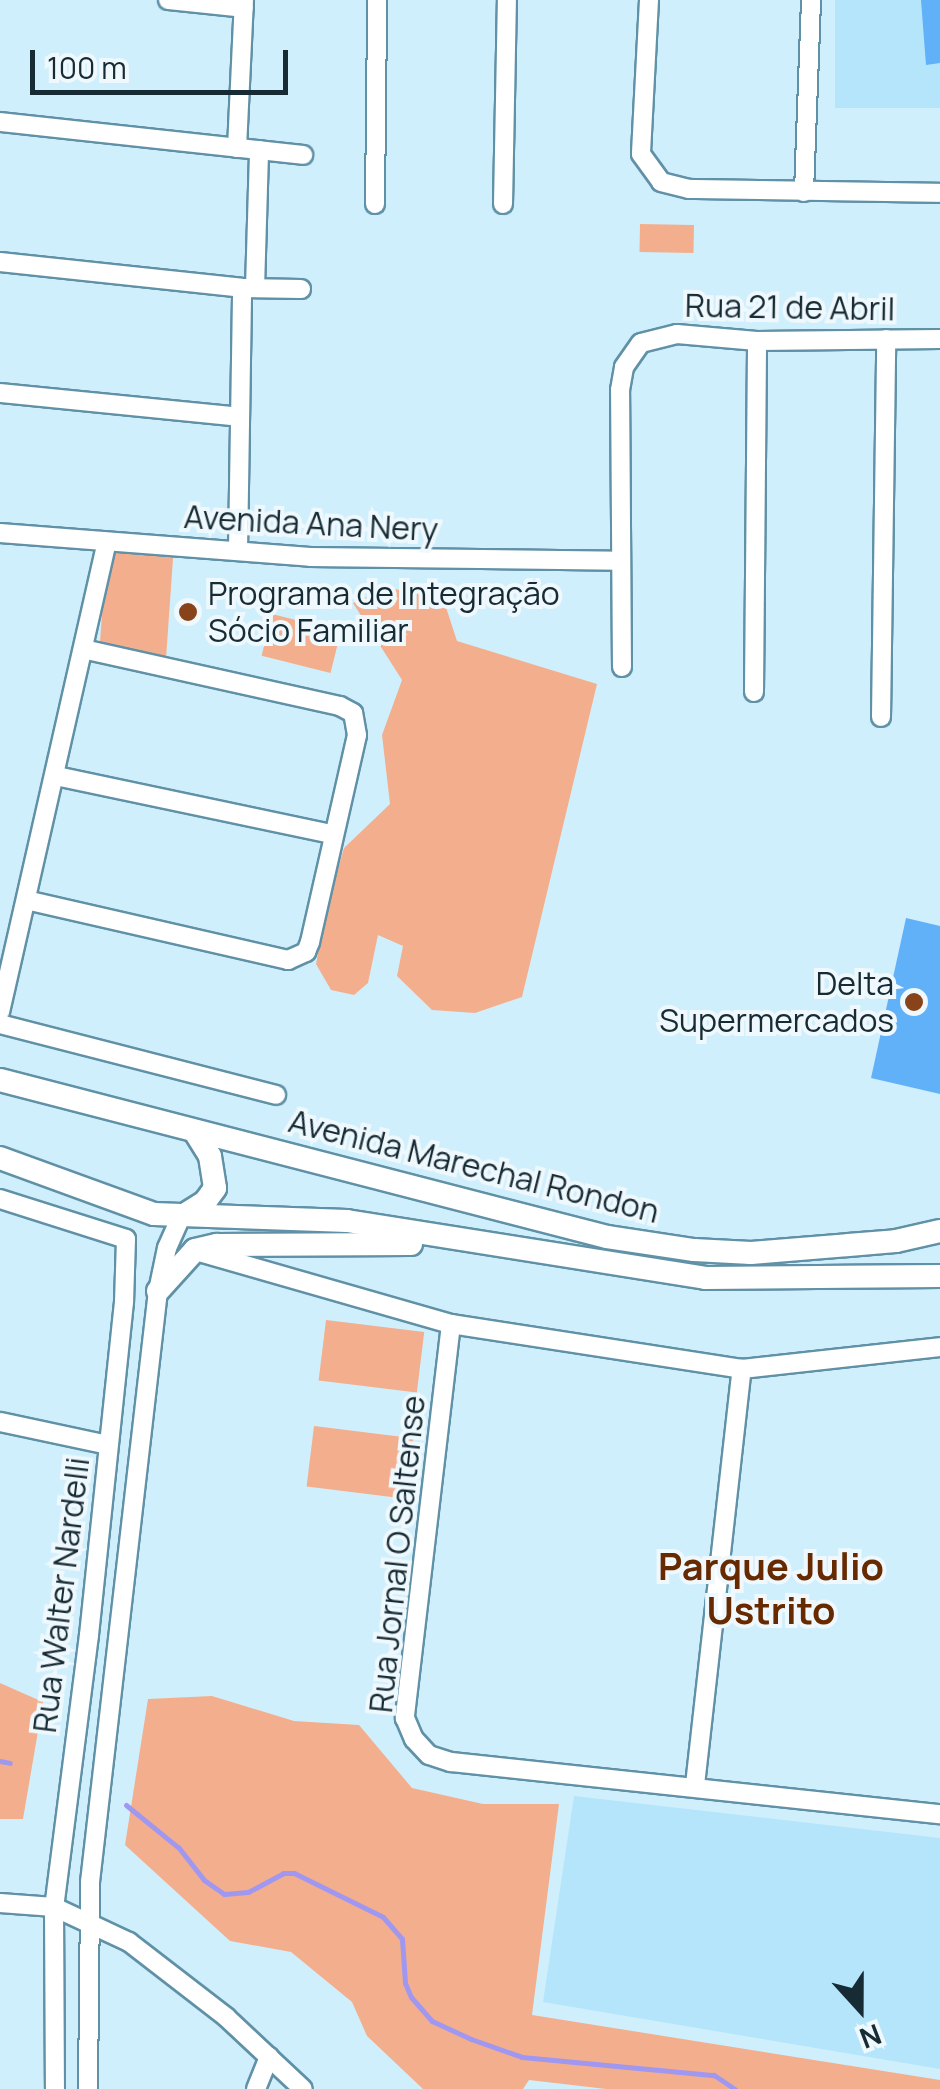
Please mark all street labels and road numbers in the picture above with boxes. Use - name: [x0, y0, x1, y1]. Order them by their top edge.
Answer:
- street label: Rua 21 de Abril: [685, 286, 895, 328]
- street label: Avenida Ana Nery: [183, 497, 439, 549]
- street label: Avenida Marechal Rondon: [285, 1101, 663, 1231]
- street label: Rua Jornal O Saltense: [361, 1393, 433, 1715]
- street label: Rua Walter Nardelli: [25, 1455, 97, 1735]

